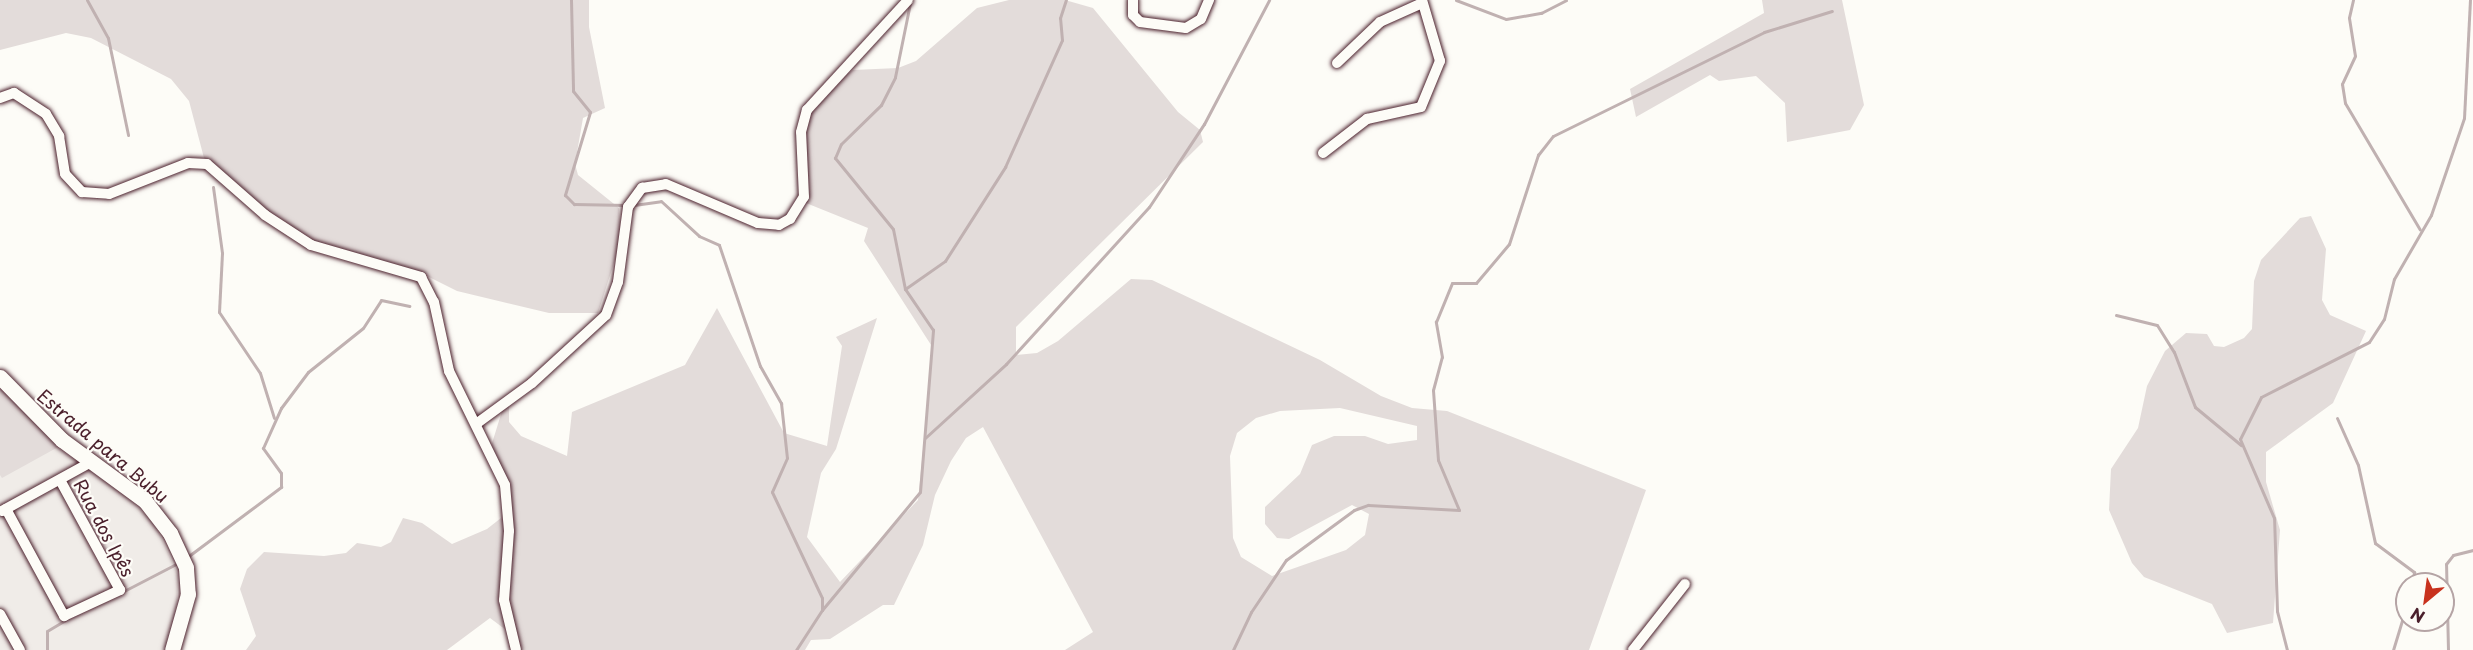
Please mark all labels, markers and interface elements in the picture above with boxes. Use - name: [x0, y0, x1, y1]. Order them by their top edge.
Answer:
- street label: Estrada para Bubu: [33, 385, 173, 507]
- street label: Rua dos Ipês: [69, 475, 139, 581]
- north arrow: [2395, 572, 2455, 632]
- text: N: [2406, 602, 2429, 630]

